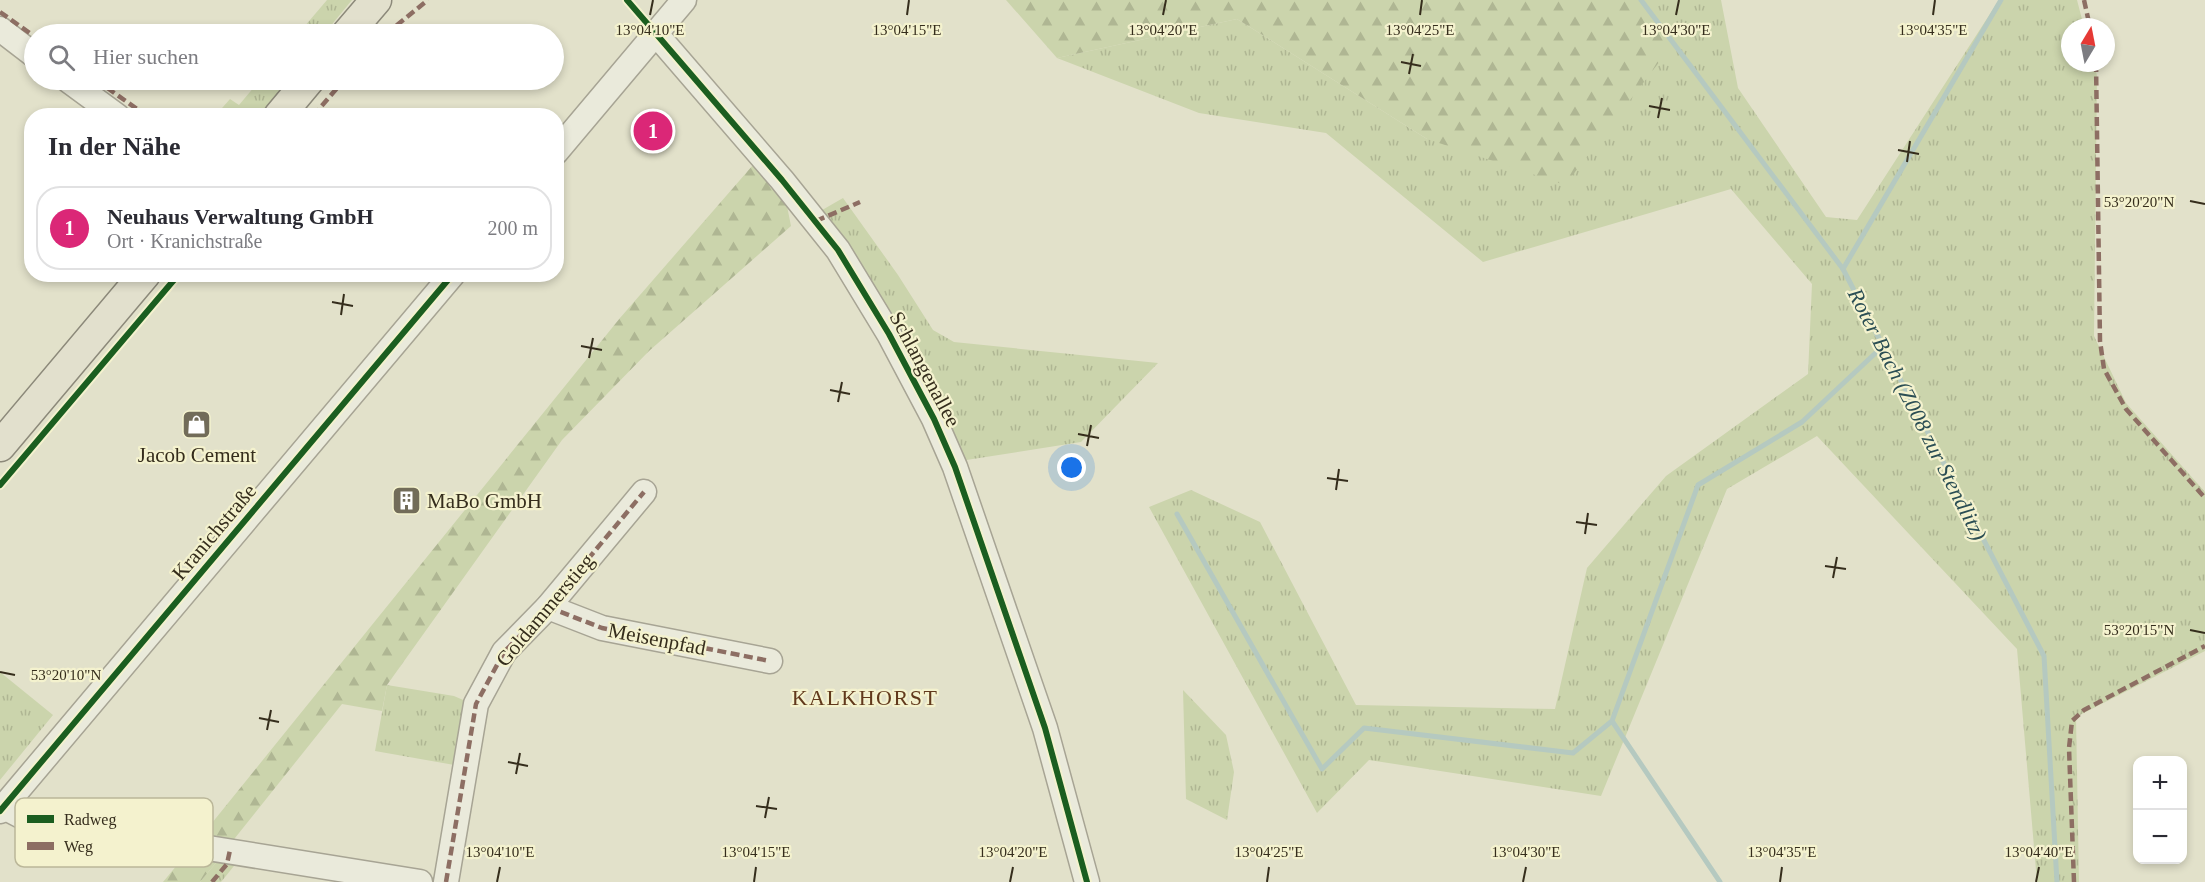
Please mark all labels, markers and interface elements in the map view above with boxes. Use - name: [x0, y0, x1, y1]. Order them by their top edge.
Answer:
- north arrow: [2061, 18, 2115, 72]
- text: 13°04'10"E: [616, 22, 685, 38]
- text: 13°04'15"E: [873, 22, 942, 38]
- text: 13°04'20"E: [1129, 22, 1198, 38]
- text: 13°04'25"E: [1386, 22, 1455, 38]
- text: 13°04'30"E: [1642, 22, 1711, 38]
- text: 13°04'35"E: [1899, 22, 1968, 38]
- search box: [24, 24, 564, 90]
- icon: search: [45, 41, 78, 74]
- text: Hier suchen: [93, 44, 199, 69]
- pin: 1: [634, 108, 672, 154]
- text: In der Nähe: [48, 132, 180, 161]
- text: 53°20'20"N: [2104, 194, 2174, 210]
- text: Neuhaus Verwaltung GmbH: [107, 204, 374, 229]
- text: 1: [65, 217, 75, 239]
- text: 200 m: [487, 217, 538, 239]
- text: Ort · Kranichstraße: [107, 230, 263, 252]
- water label: Roter Bach (Z008 zur Stendlitz): [1842, 283, 1992, 545]
- street label: Schlangenallee: [885, 307, 965, 431]
- shop icon: Jacob Cement: [181, 408, 213, 440]
- place label: Jacob Cement: [138, 443, 256, 467]
- your location: [1057, 453, 1086, 482]
- street label: Kranichstraße: [167, 479, 261, 585]
- building icon: MaBo GmbH: [390, 485, 422, 517]
- place label: MaBo GmbH: [427, 489, 542, 513]
- street label: Goldammerstieg: [491, 548, 599, 671]
- street label: Meisenpfad: [606, 618, 708, 660]
- text: 53°20'15"N: [2104, 622, 2174, 638]
- text: 53°20'10"N: [31, 667, 101, 683]
- district label: KALKHORST: [792, 685, 938, 710]
- map controls: [2133, 756, 2187, 864]
- button: +: [2133, 756, 2187, 810]
- legend: [15, 798, 213, 867]
- button: −: [2133, 810, 2187, 864]
- text: Radweg: [64, 811, 116, 829]
- text: Weg: [64, 838, 93, 856]
- text: 13°04'10"E: [466, 844, 535, 860]
- text: 13°04'15"E: [722, 844, 791, 860]
- text: 13°04'20"E: [979, 844, 1048, 860]
- text: 13°04'25"E: [1235, 844, 1304, 860]
- text: 13°04'30"E: [1492, 844, 1561, 860]
- text: 13°04'35"E: [1748, 844, 1817, 860]
- text: 13°04'40"E: [2005, 844, 2074, 860]

